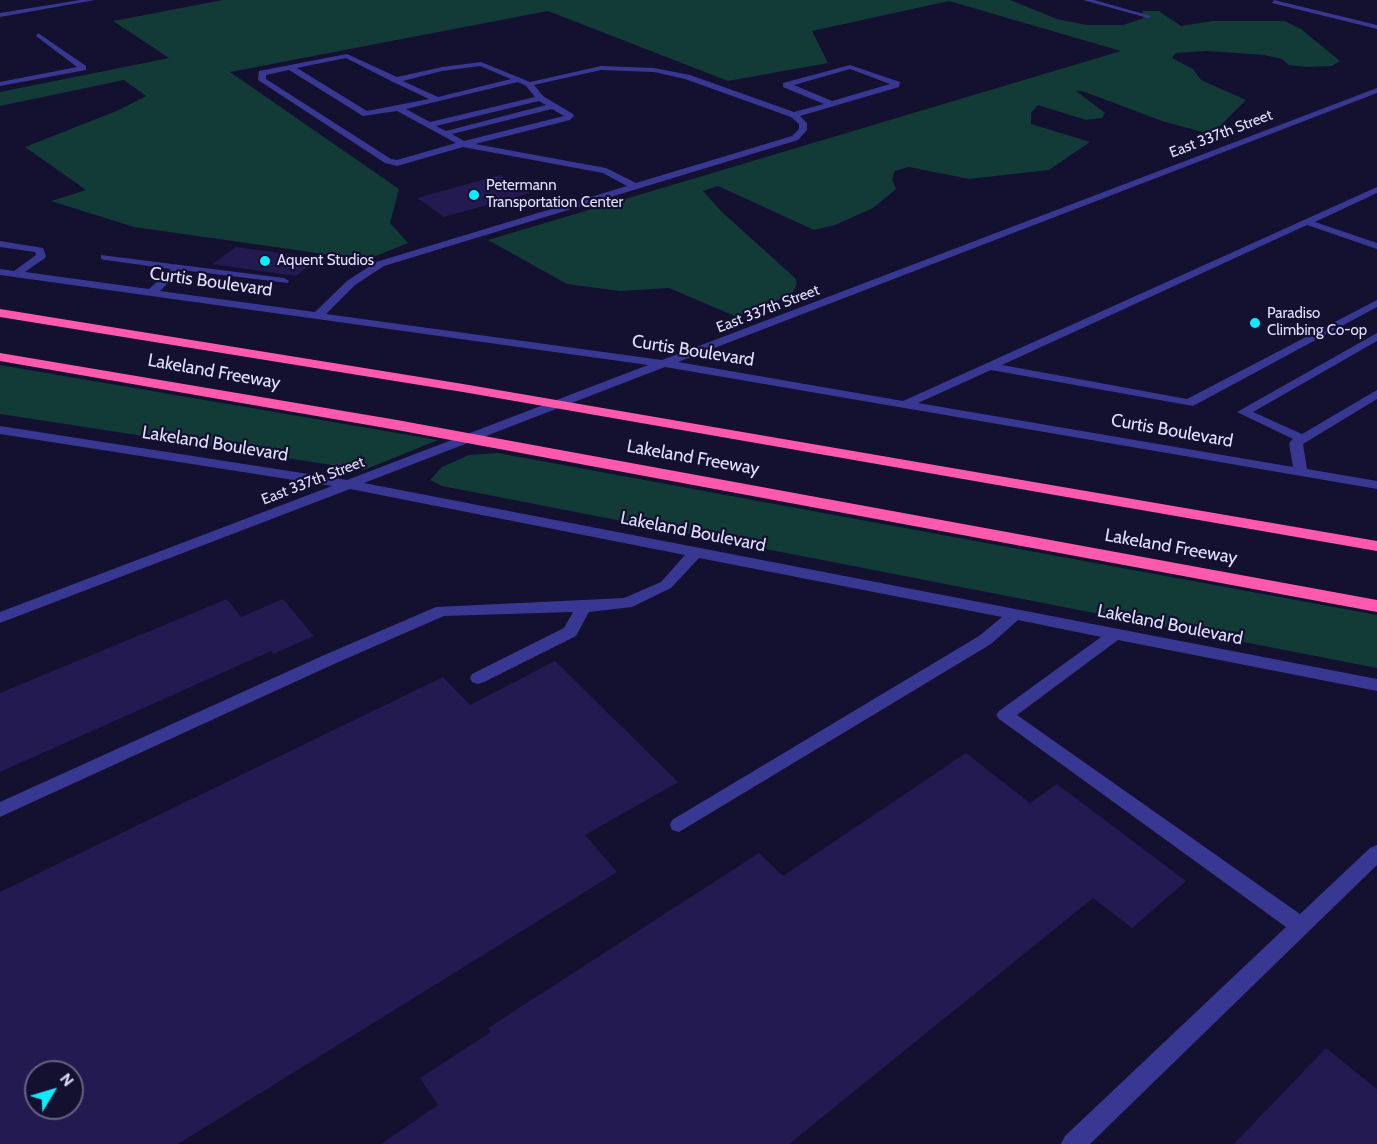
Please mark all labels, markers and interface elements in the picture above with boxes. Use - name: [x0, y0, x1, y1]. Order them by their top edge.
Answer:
- street label: East 337th Street: [1167, 106, 1275, 162]
- place label: Petermann Transportation Center: [486, 177, 623, 212]
- marker: Petermann Transportation Center: [467, 188, 481, 202]
- place label: Aquent Studios: [277, 252, 374, 270]
- marker: Aquent Studios: [258, 254, 272, 268]
- street label: Curtis Boulevard: [148, 263, 274, 301]
- street label: East 337th Street: [714, 281, 822, 337]
- place label: Paradiso Climbing Co-op: [1267, 305, 1367, 340]
- marker: Paradiso Climbing Co-op: [1248, 316, 1262, 330]
- street label: Curtis Boulevard: [630, 331, 756, 371]
- street label: Lakeland Freeway: [146, 350, 282, 394]
- street label: Curtis Boulevard: [1109, 410, 1235, 452]
- street label: Lakeland Boulevard: [140, 422, 290, 466]
- street label: Lakeland Freeway: [625, 436, 761, 480]
- street label: East 337th Street: [259, 453, 367, 509]
- street label: Lakeland Boulevard: [618, 507, 768, 557]
- street label: Lakeland Freeway: [1103, 525, 1239, 569]
- street label: Lakeland Boulevard: [1095, 600, 1245, 650]
- north arrow: [24, 1060, 84, 1120]
- text: N: [56, 1070, 78, 1090]

